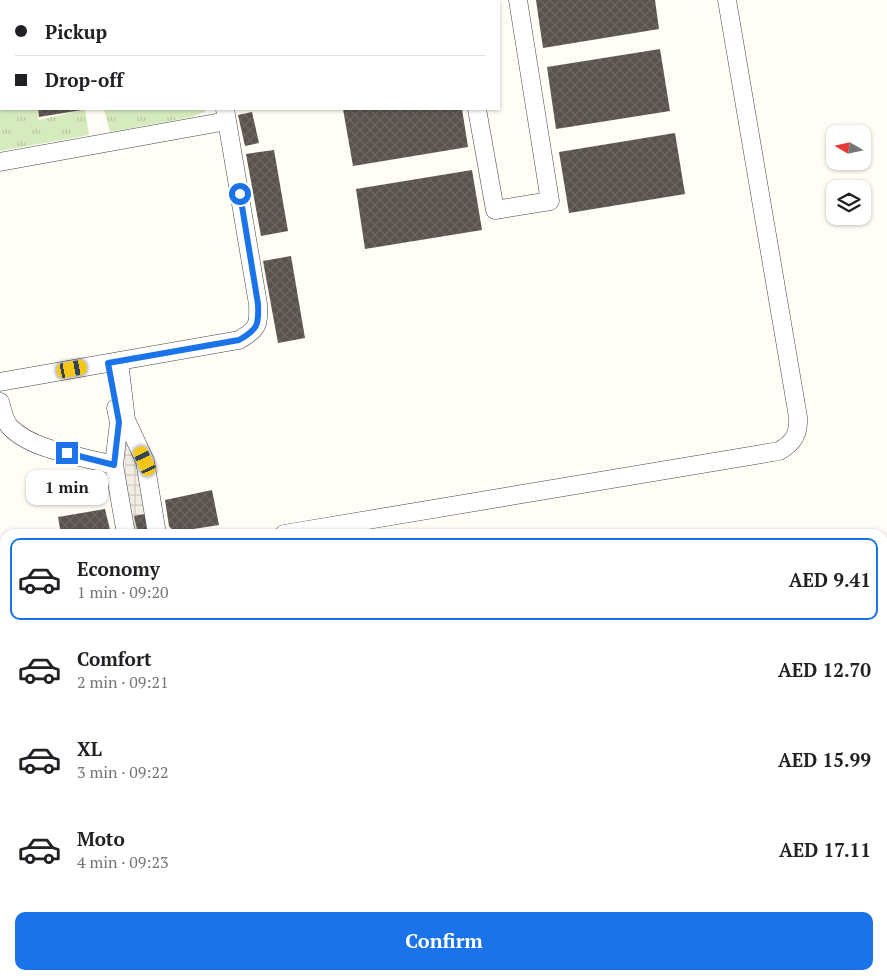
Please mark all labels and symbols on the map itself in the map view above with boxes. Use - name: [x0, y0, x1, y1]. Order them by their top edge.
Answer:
- north arrow: [826, 125, 871, 170]
- route start: [229, 183, 251, 205]
- car: [55, 359, 88, 379]
- route end: [56, 442, 78, 464]
- car: [131, 444, 158, 478]
- callout: 1 min: [26, 470, 108, 506]

